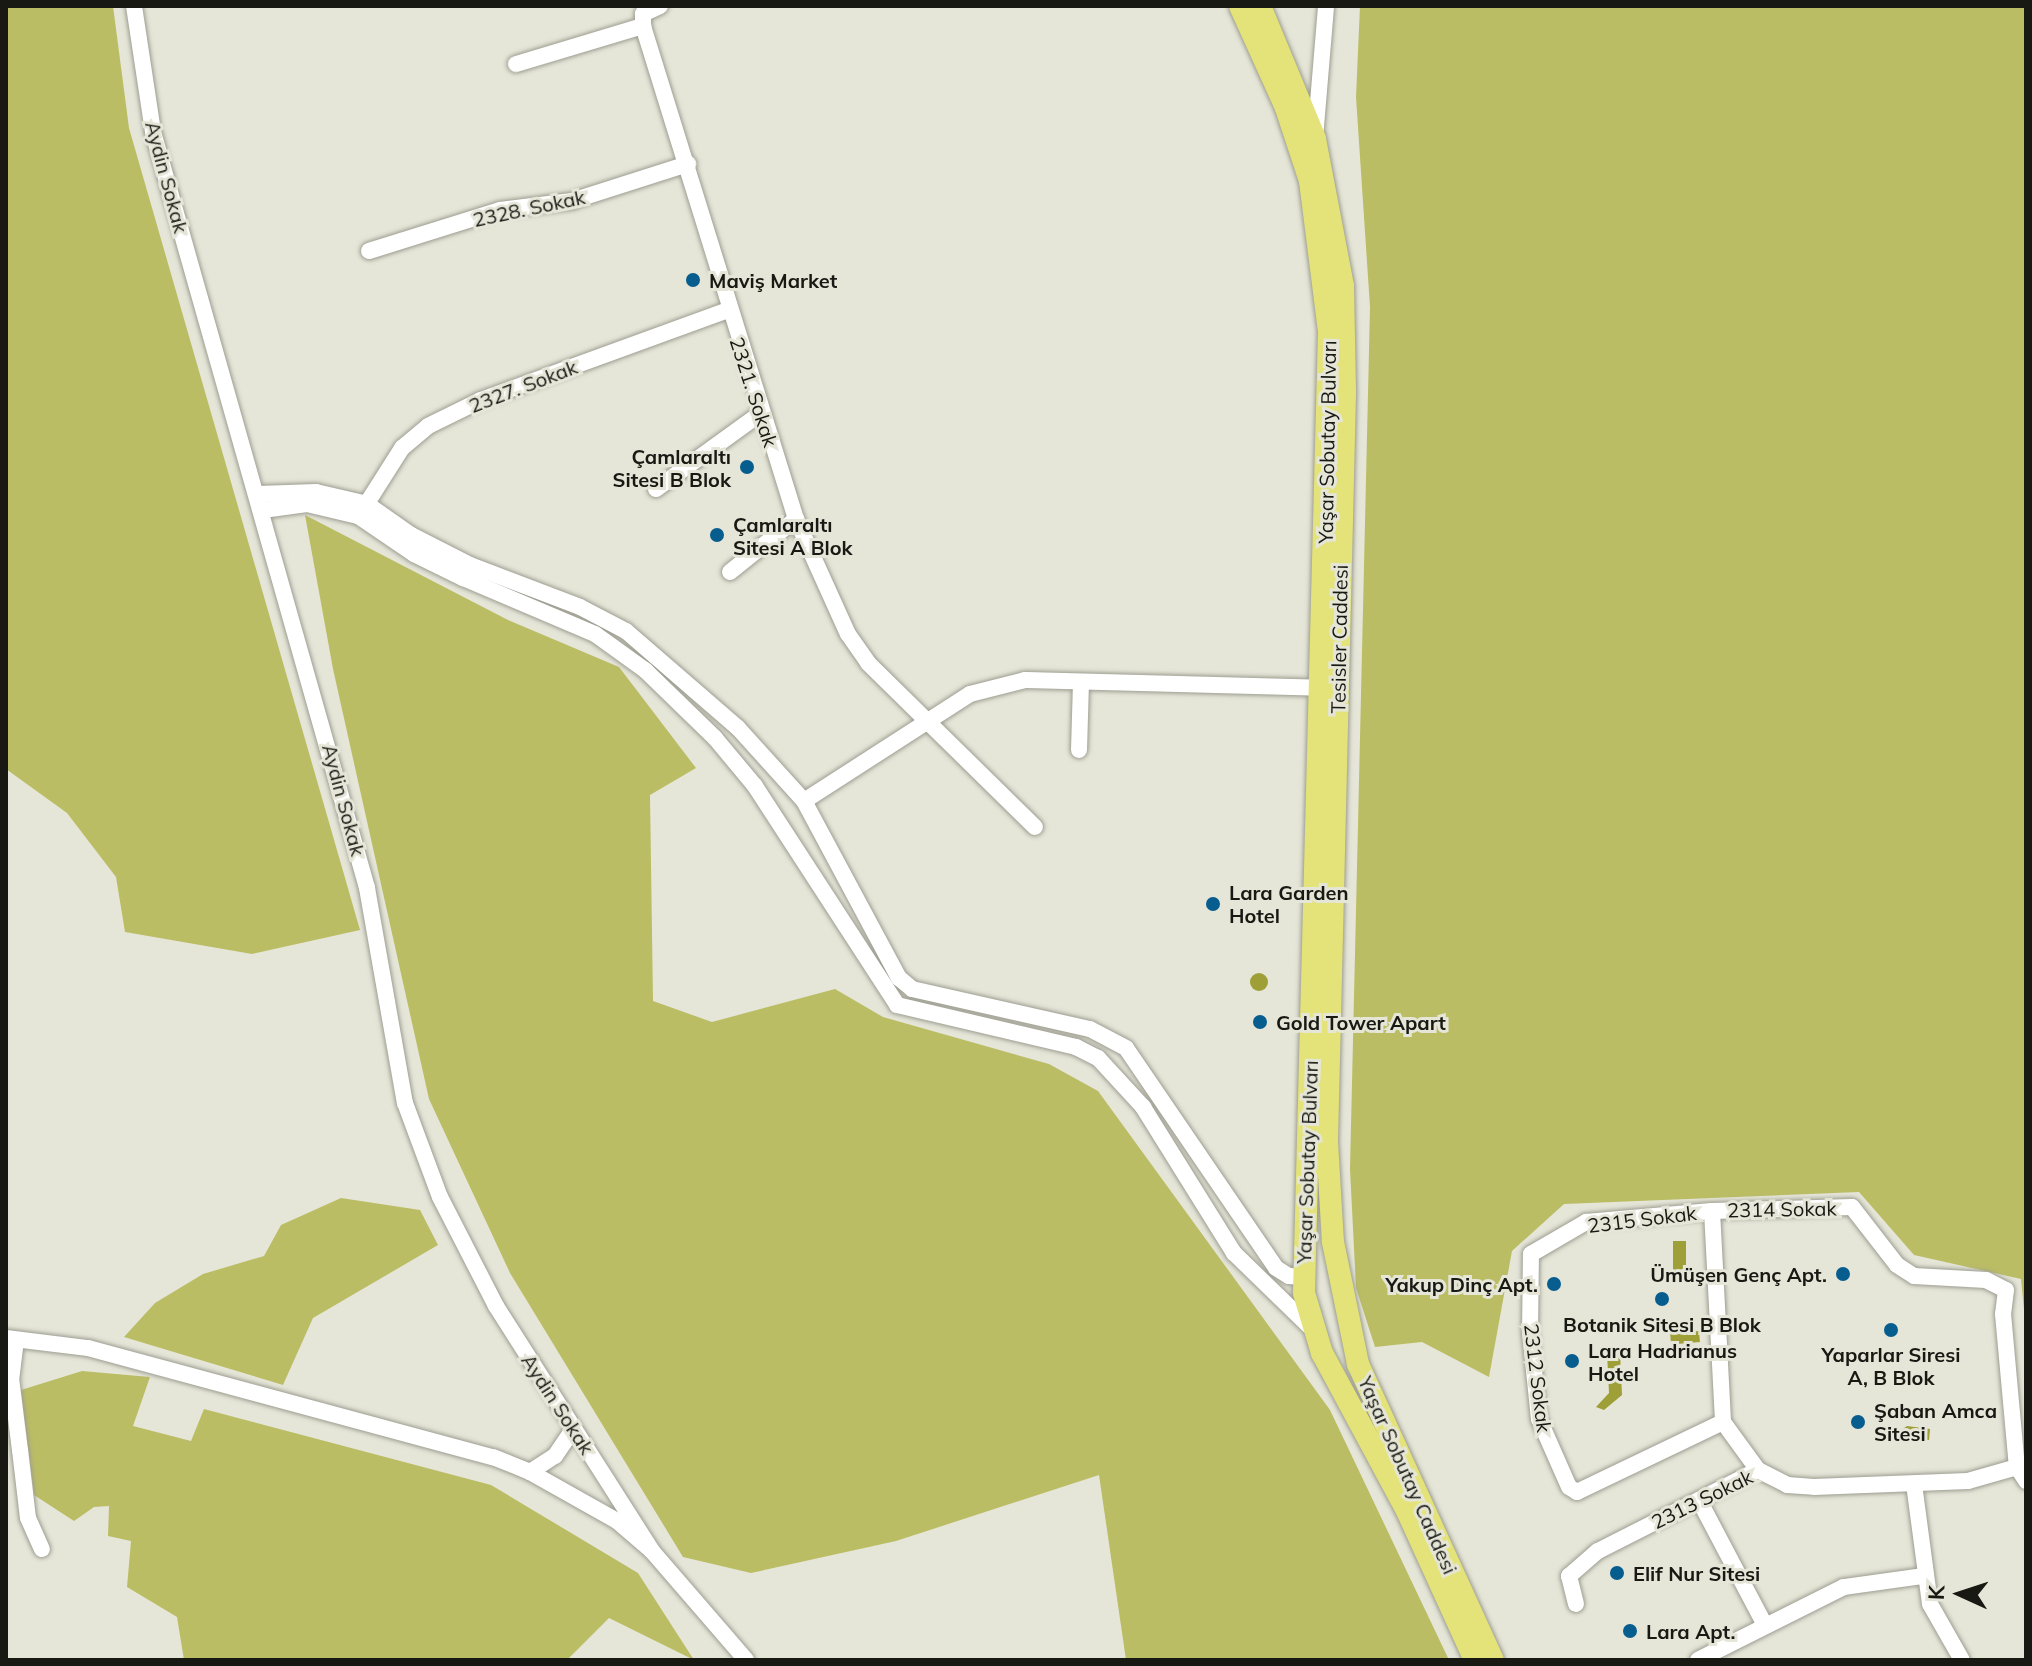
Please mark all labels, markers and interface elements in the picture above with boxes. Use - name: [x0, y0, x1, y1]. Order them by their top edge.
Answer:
- street label: Aydin Sokak: [141, 118, 193, 236]
- street label: 2328. Sokak: [471, 184, 587, 232]
- place label: Maviş Market: [709, 268, 837, 292]
- marker: Maviş Market: [684, 271, 702, 289]
- street label: 2321. Sokak: [725, 334, 783, 450]
- street label: Yaşar Sobutay Bulvarı: [1313, 340, 1341, 544]
- street label: 2327. Sokak: [465, 354, 581, 418]
- place label: Çamlaraltı Sitesi B Blok: [613, 444, 731, 491]
- marker: Çamlaraltı Sitesi B Blok: [738, 458, 756, 476]
- place label: Çamlaraltı Sitesi A Blok: [733, 512, 853, 559]
- marker: Çamlaraltı Sitesi A Blok: [708, 526, 726, 544]
- street label: Tesisler Caddesi: [1326, 564, 1352, 714]
- street label: Aydin Sokak: [318, 741, 370, 859]
- place label: Lara Garden Hotel: [1229, 880, 1349, 927]
- marker: Lara Garden Hotel: [1204, 895, 1222, 913]
- place label: Gold Tower Apart: [1276, 1010, 1446, 1034]
- marker: Gold Tower Apart: [1251, 1013, 1269, 1031]
- street label: Yaşar Sobutay Bulvarı: [1291, 1060, 1323, 1264]
- street label: 2314 Sokak: [1727, 1196, 1837, 1222]
- street label: 2315 Sokak: [1586, 1200, 1698, 1238]
- place label: Ümüşen Genç Apt.: [1650, 1262, 1827, 1286]
- marker: Ümüşen Genç Apt.: [1834, 1265, 1852, 1283]
- place label: Yakup Dinç Apt.: [1385, 1272, 1538, 1296]
- marker: Yakup Dinç Apt.: [1545, 1275, 1563, 1293]
- marker: Botanik Sitesi B Blok: [1653, 1290, 1671, 1308]
- place label: Botanik Sitesi B Blok: [1563, 1312, 1761, 1336]
- marker: Yaparlar Siresi A, B Blok: [1882, 1321, 1900, 1339]
- street label: 2312 Sokak: [1519, 1322, 1557, 1434]
- place label: Lara Hadrianus Hotel: [1588, 1338, 1737, 1385]
- place label: Yaparlar Siresi A, B Blok: [1821, 1342, 1961, 1389]
- street label: Aydin Sokak: [517, 1349, 599, 1459]
- marker: Lara Hadrianus Hotel: [1563, 1352, 1581, 1370]
- street label: Yaşar Sobutay Caddesi: [1353, 1372, 1463, 1578]
- place label: Şaban Amca Sitesi: [1874, 1398, 1997, 1445]
- marker: Şaban Amca Sitesi: [1849, 1413, 1867, 1431]
- street label: 2313 Sokak: [1647, 1464, 1757, 1534]
- north arrow: [1920, 1554, 2000, 1634]
- place label: Elif Nur Sitesi: [1633, 1561, 1760, 1585]
- marker: Elif Nur Sitesi: [1608, 1564, 1626, 1582]
- text: K: [1922, 1585, 1950, 1601]
- place label: Lara Apt.: [1646, 1619, 1735, 1643]
- marker: Lara Apt.: [1621, 1622, 1639, 1640]

